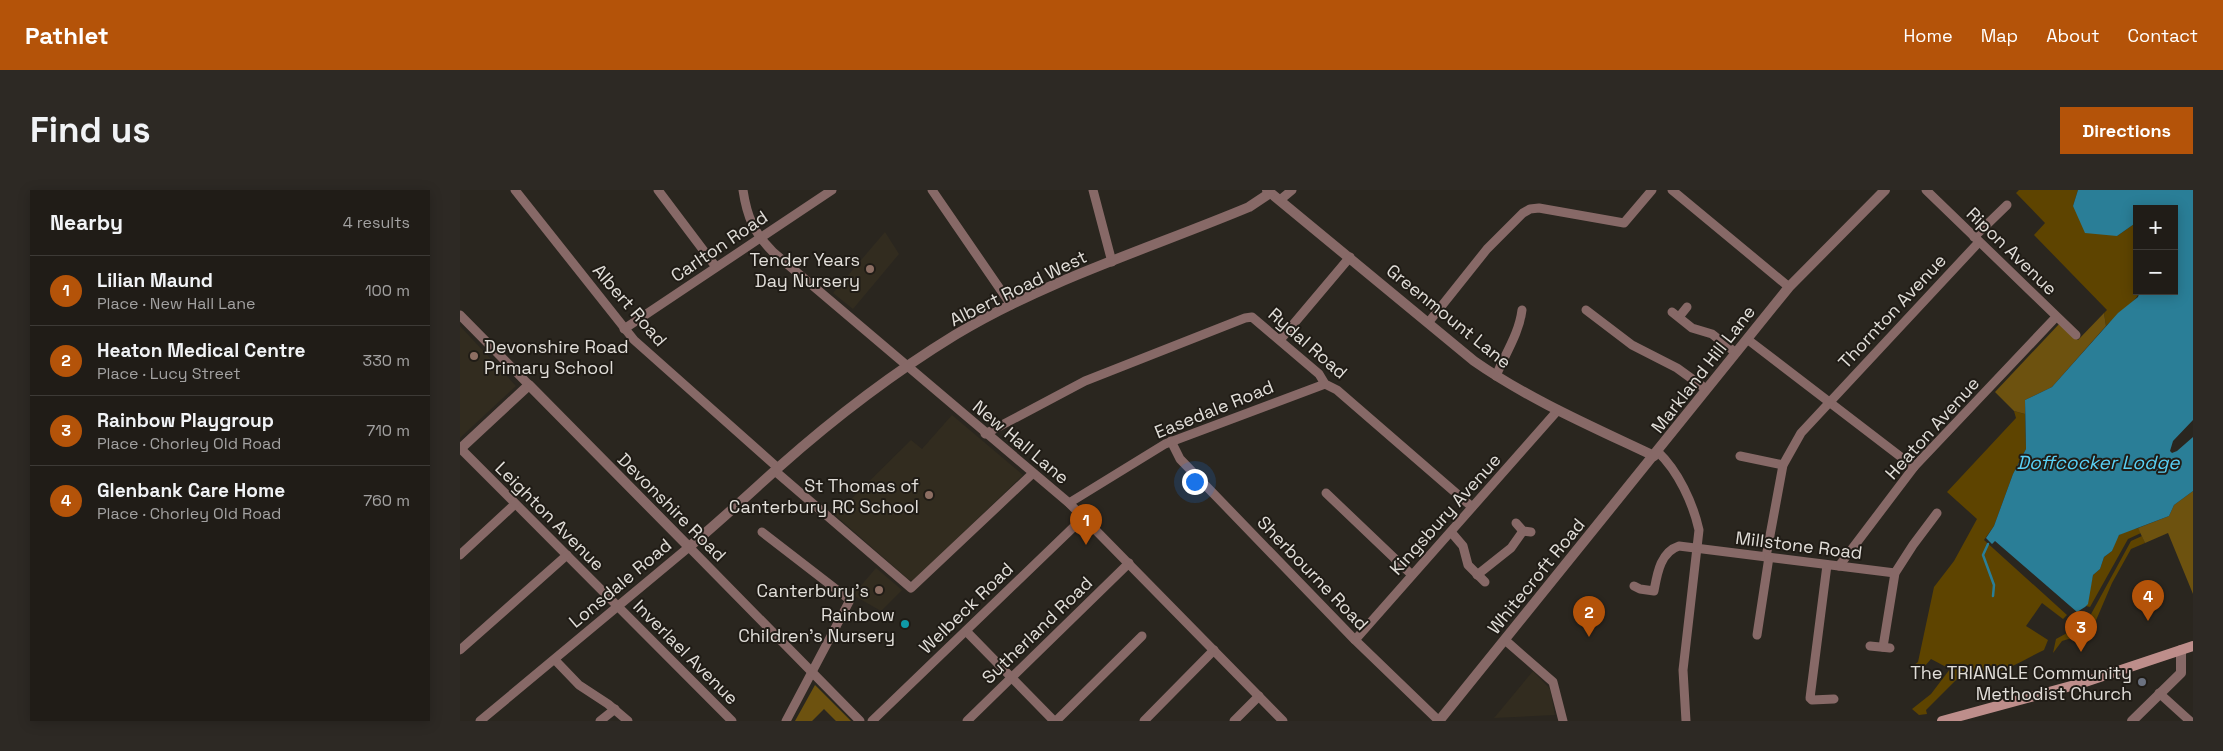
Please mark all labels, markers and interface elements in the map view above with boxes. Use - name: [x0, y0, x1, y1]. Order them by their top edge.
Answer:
- text: Pathlet: [25, 20, 109, 51]
- text: Home: [1904, 24, 1953, 47]
- text: Map: [1981, 24, 2018, 47]
- text: About: [2046, 24, 2100, 47]
- text: Contact: [2128, 24, 2198, 47]
- button: Directions: [2060, 107, 2193, 154]
- text: Find us: [30, 108, 151, 152]
- street label: Ripon Avenue: [1962, 202, 2062, 300]
- street label: Carlton Road: [666, 205, 772, 287]
- map controls: [2133, 205, 2178, 295]
- button: +: [2133, 205, 2178, 250]
- text: Nearby: [50, 209, 123, 236]
- text: 4 results: [343, 212, 410, 233]
- street label: Albert Road West: [946, 245, 1090, 331]
- place label: Tender Years Day Nursery: [750, 248, 860, 292]
- street label: Thornton Avenue: [1833, 249, 1951, 373]
- button: −: [2133, 250, 2178, 295]
- street label: Albert Road: [588, 259, 672, 351]
- street label: Greenmount Lane: [1382, 259, 1516, 373]
- marker: Tender Years Day Nursery: [864, 263, 876, 275]
- text: Lilian Maund: [97, 268, 213, 293]
- text: 1: [62, 280, 70, 301]
- text: 100 m: [365, 280, 410, 301]
- text: Place · New Hall Lane: [97, 293, 256, 314]
- street label: Markland Hill Lane: [1646, 300, 1760, 438]
- street label: Rydal Road: [1264, 302, 1352, 384]
- place label: Devonshire Road Primary School: [484, 335, 629, 379]
- text: Heaton Medical Centre: [97, 338, 306, 363]
- text: 2: [61, 350, 71, 371]
- text: 330 m: [363, 350, 410, 371]
- marker: Devonshire Road Primary School: [468, 350, 480, 362]
- text: Place · Lucy Street: [97, 363, 241, 384]
- street label: Heaton Avenue: [1880, 372, 1984, 484]
- street label: Easedale Road: [1151, 375, 1277, 443]
- street label: New Hall Lane: [968, 395, 1074, 489]
- text: Rainbow Playgroup: [97, 408, 274, 433]
- text: 3: [61, 420, 71, 441]
- text: 710 m: [366, 420, 410, 441]
- text: Place · Chorley Old Road: [97, 433, 281, 454]
- street label: Devonshire Road: [613, 448, 731, 566]
- street label: Kingsbury Avenue: [1384, 448, 1506, 580]
- water label: Doffcocker Lodge: [2016, 450, 2180, 475]
- street label: Leighton Avenue: [491, 457, 609, 575]
- your location: [1182, 469, 1208, 495]
- place label: St Thomas of Canterbury RC School: [729, 474, 919, 518]
- text: Glenbank Care Home: [97, 478, 285, 503]
- marker: St Thomas of Canterbury RC School: [923, 489, 935, 501]
- text: 4: [61, 490, 71, 511]
- text: 760 m: [363, 490, 410, 511]
- text: Place · Chorley Old Road: [97, 503, 281, 524]
- pin: 1: [1070, 504, 1102, 545]
- street label: Sherbourne Road: [1252, 511, 1374, 635]
- street label: Whitecroft Road: [1482, 513, 1590, 639]
- street label: Millstone Road: [1734, 526, 1864, 564]
- street label: Lonsdale Road: [564, 533, 676, 633]
- street label: Welbeck Road: [914, 557, 1018, 659]
- street label: Sutherland Road: [977, 571, 1097, 689]
- place label: Canterbury's: [757, 579, 869, 602]
- pin: 4: [2132, 580, 2164, 621]
- marker: Canterbury's: [873, 584, 885, 596]
- street label: Inverlael Avenue: [629, 595, 743, 709]
- pin: 2: [1573, 596, 1605, 637]
- place label: Rainbow Children's Nursery: [738, 603, 895, 647]
- pin: 3: [2065, 611, 2097, 652]
- marker: Rainbow Children's Nursery: [899, 618, 911, 630]
- place label: The TRIANGLE Community Methodist Church: [1910, 661, 2132, 705]
- marker: The TRIANGLE Community Methodist Church: [2136, 676, 2148, 688]

